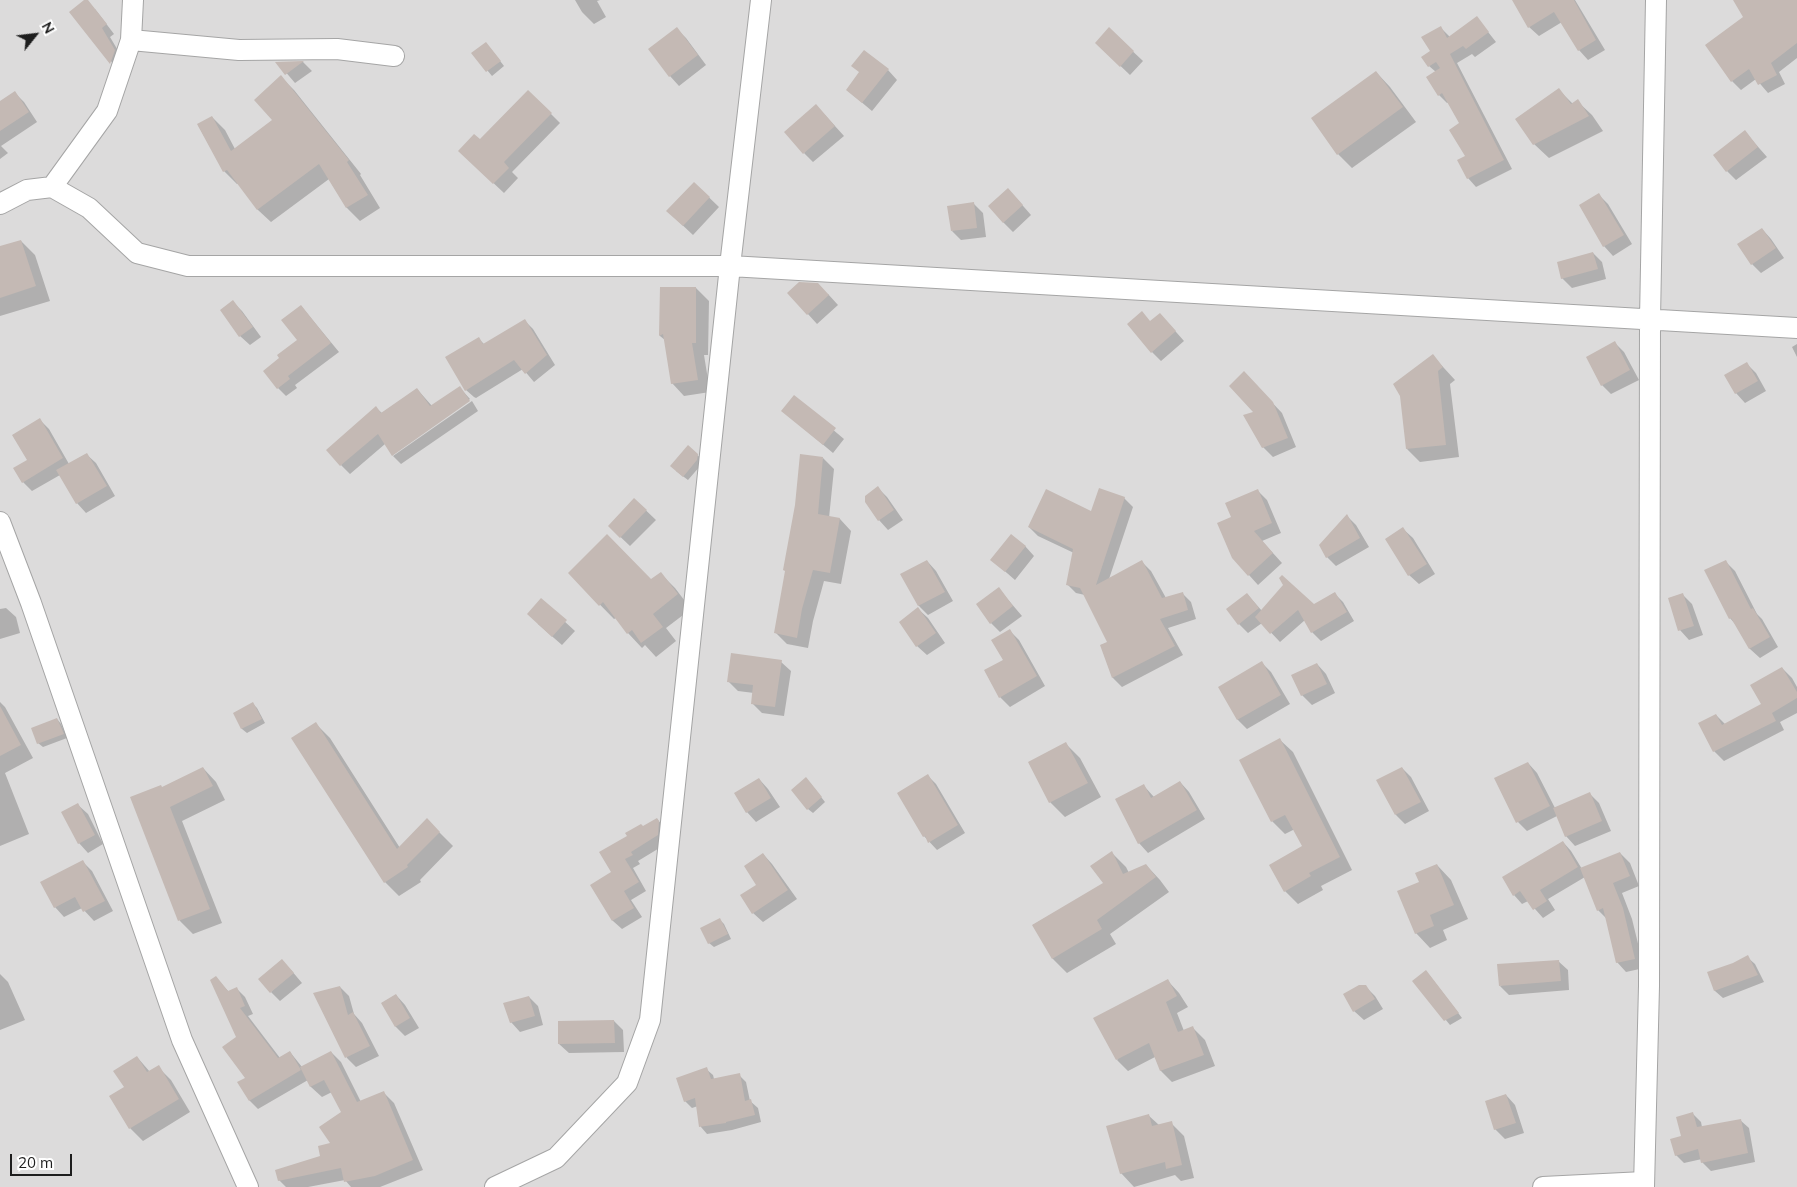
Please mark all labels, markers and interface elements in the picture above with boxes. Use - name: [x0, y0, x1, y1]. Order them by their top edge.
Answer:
- north arrow: [10, 10, 60, 60]
- text: N: [38, 19, 59, 37]
- scale bar: [12, 1144, 75, 1176]
- text: 20 m: [18, 1153, 53, 1172]

